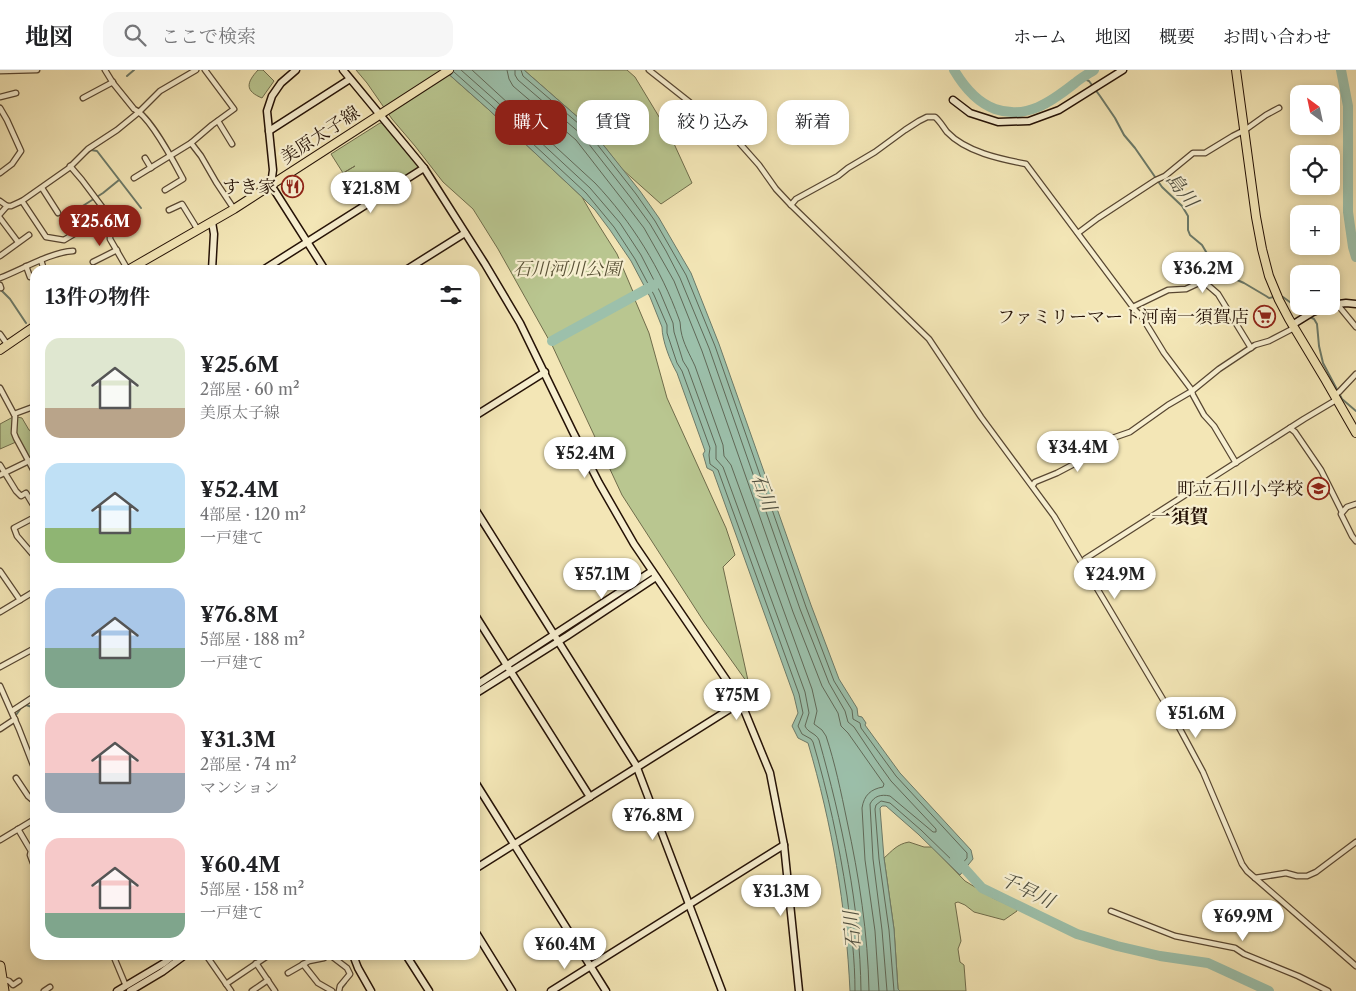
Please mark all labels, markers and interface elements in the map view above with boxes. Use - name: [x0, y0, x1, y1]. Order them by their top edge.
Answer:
- search box: [103, 12, 453, 57]
- icon: search: [121, 21, 149, 49]
- text: 地図: [25, 22, 73, 51]
- text: ここで検索: [161, 25, 256, 48]
- text: ホーム: [1013, 26, 1067, 48]
- text: 地図: [1095, 26, 1131, 48]
- text: 概要: [1159, 26, 1195, 48]
- text: お問い合わせ: [1223, 26, 1331, 48]
- north arrow: [1290, 85, 1340, 135]
- map controls: [1290, 85, 1340, 315]
- chip: 購入: [495, 100, 567, 145]
- chip: 賃貸: [577, 100, 649, 145]
- chip: 絞り込み: [659, 100, 767, 145]
- chip: 新着: [777, 100, 849, 145]
- street label: 美原太子線: [276, 101, 364, 169]
- button: locate: [1290, 145, 1340, 195]
- water label: 島川: [1161, 168, 1204, 214]
- pin: ¥21.8M: [330, 172, 412, 214]
- restaurant icon: すき家: [280, 175, 304, 199]
- place label: すき家: [222, 176, 276, 198]
- text: ¥21.8M: [342, 178, 400, 198]
- pin: ¥25.6M: [59, 204, 141, 247]
- button: +: [1290, 205, 1340, 255]
- text: ¥25.6M: [70, 211, 130, 231]
- pin: ¥36.2M: [1162, 252, 1244, 294]
- park label: 石川河川公園: [513, 258, 624, 280]
- text: ¥36.2M: [1173, 258, 1233, 278]
- button: −: [1290, 265, 1340, 315]
- icon: filters: [437, 281, 465, 309]
- text: 13件の物件: [45, 284, 150, 309]
- supermarket icon: ファミリーマート河南一須賀店: [1253, 305, 1277, 329]
- place label: ファミリーマート河南一須賀店: [997, 306, 1249, 328]
- text: ¥25.6M: [200, 352, 279, 377]
- icon: home: [85, 358, 145, 418]
- text: 2部屋 · 60 m²: [200, 379, 299, 399]
- text: 美原太子線: [200, 402, 280, 422]
- pin: ¥34.4M: [1037, 430, 1119, 473]
- pin: ¥52.4M: [544, 436, 626, 479]
- text: ¥34.4M: [1048, 437, 1108, 457]
- text: ¥52.4M: [555, 443, 615, 463]
- water label: 石川: [747, 470, 782, 516]
- text: ¥52.4M: [200, 477, 279, 502]
- school or university icon: 町立石川小学校: [1307, 477, 1331, 501]
- place label: 町立石川小学校: [1177, 478, 1303, 500]
- icon: home: [85, 483, 145, 543]
- text: 4部屋 · 120 m²: [200, 504, 306, 524]
- district label: 一須賀: [1151, 505, 1209, 528]
- text: 一戸建て: [200, 527, 264, 547]
- pin: ¥57.1M: [561, 558, 643, 600]
- pin: ¥24.9M: [1074, 558, 1156, 600]
- text: ¥57.1M: [574, 564, 630, 584]
- text: ¥24.9M: [1085, 564, 1145, 584]
- text: ¥76.8M: [200, 602, 278, 627]
- icon: home: [85, 608, 145, 668]
- text: 5部屋 · 188 m²: [200, 629, 305, 649]
- text: 一戸建て: [200, 652, 264, 672]
- pin: ¥75M: [707, 678, 767, 721]
- text: ¥75M: [715, 685, 759, 705]
- pin: ¥51.6M: [1155, 696, 1237, 739]
- text: ¥51.6M: [1167, 703, 1225, 723]
- text: ¥31.3M: [200, 727, 276, 752]
- icon: home: [85, 733, 145, 793]
- text: 2部屋 · 74 m²: [200, 754, 297, 774]
- text: マンション: [200, 777, 279, 797]
- pin: ¥76.8M: [612, 798, 694, 841]
- text: ¥76.8M: [623, 805, 683, 825]
- text: ¥60.4M: [200, 852, 281, 877]
- icon: home: [85, 858, 145, 918]
- water label: 千早川: [996, 867, 1059, 914]
- pin: ¥31.3M: [740, 874, 822, 917]
- text: 5部屋 · 158 m²: [200, 879, 304, 899]
- text: ¥31.3M: [752, 881, 810, 901]
- pin: ¥69.9M: [1202, 900, 1284, 942]
- text: 一戸建て: [200, 902, 264, 922]
- text: ¥69.9M: [1213, 906, 1273, 926]
- water label: 石川: [839, 908, 865, 950]
- pin: ¥60.4M: [524, 928, 606, 970]
- text: ¥60.4M: [534, 934, 596, 954]

